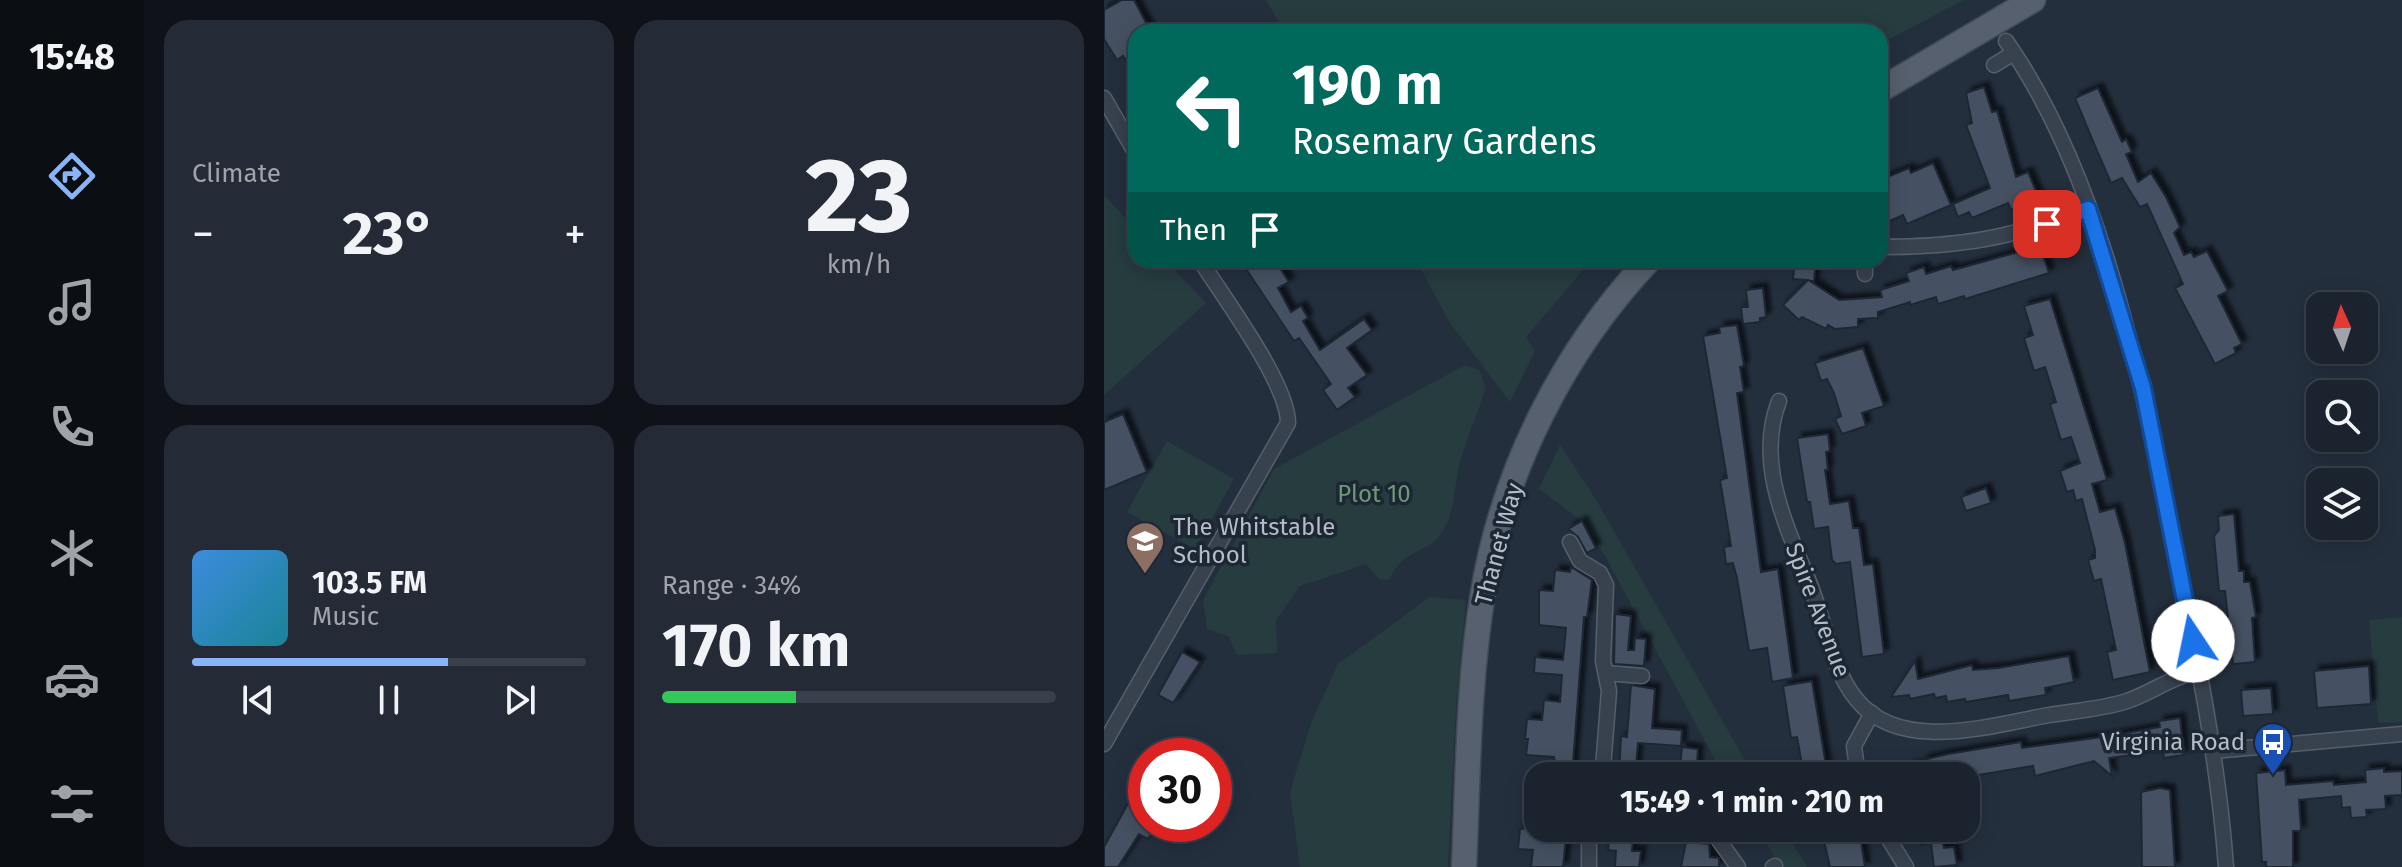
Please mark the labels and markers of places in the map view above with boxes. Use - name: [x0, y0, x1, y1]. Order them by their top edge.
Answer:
- pin: [2013, 190, 2081, 258]
- place label: The Whitstable School: [1173, 513, 1335, 569]
- school or university icon: The Whitstable School: [1124, 520, 1166, 575]
- bus stop icon: Virginia Road: [2252, 721, 2294, 776]
- place label: Virginia Road: [2101, 728, 2245, 756]

